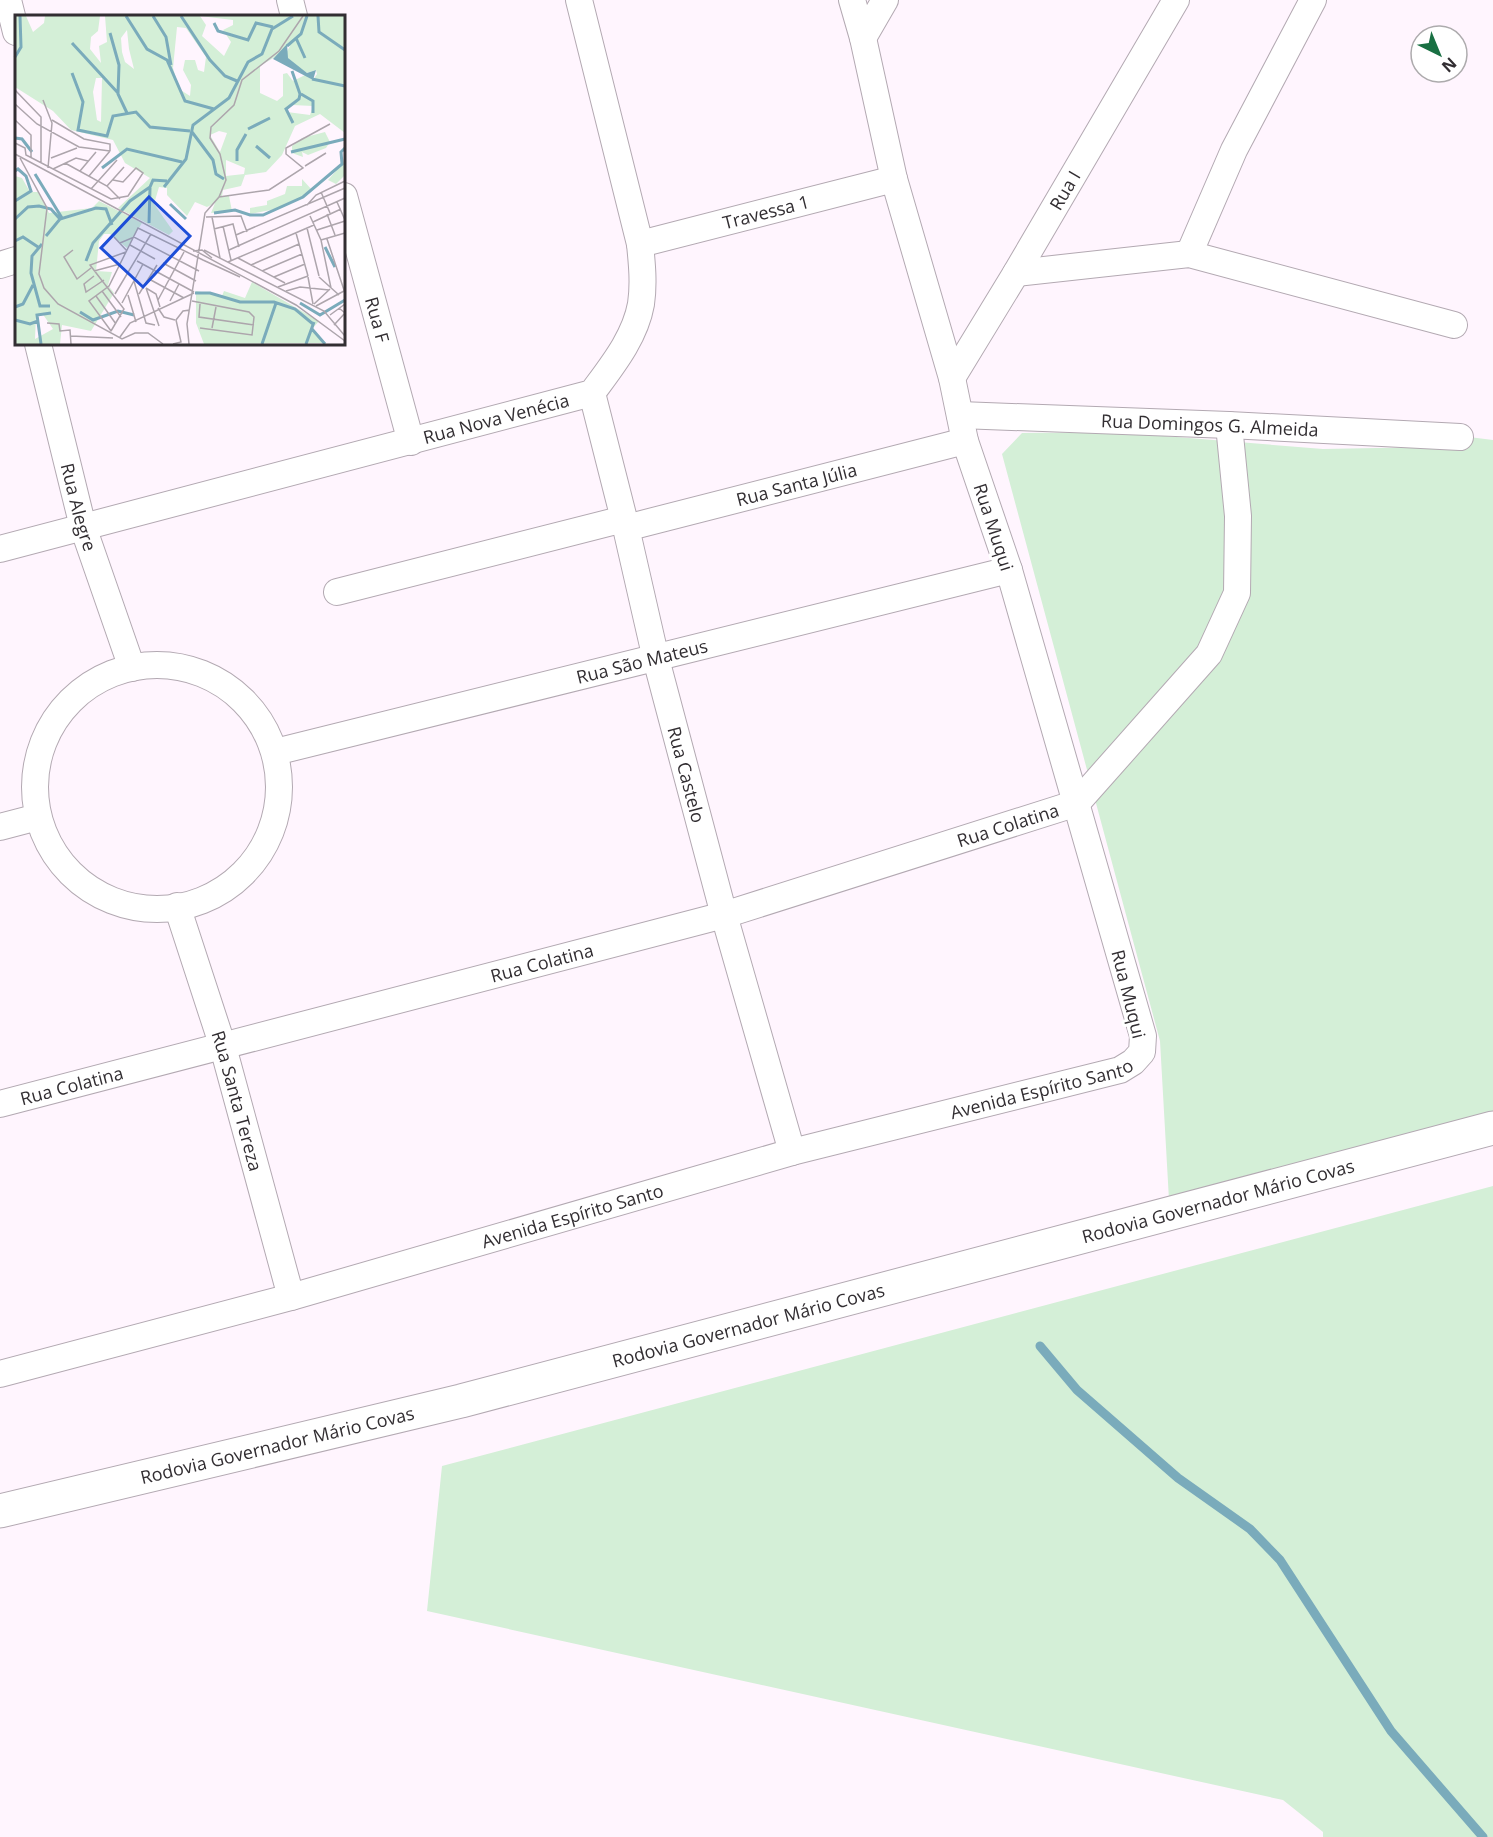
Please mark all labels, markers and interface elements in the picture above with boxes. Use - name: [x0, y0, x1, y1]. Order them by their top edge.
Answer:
- inset map: [15, 15, 345, 345]
- north arrow: [1409, 24, 1469, 84]
- text: N: [1437, 52, 1461, 77]
- street label: Rua I: [1044, 166, 1086, 214]
- street label: Travessa 1: [720, 189, 812, 234]
- street label: Rua F: [360, 294, 395, 345]
- street label: Rua Nova Venécia: [420, 388, 572, 449]
- street label: Rua Domingos G. Almeida: [1101, 408, 1319, 442]
- street label: Rua Santa Júlia: [733, 457, 859, 511]
- street label: Rua Alegre: [56, 461, 102, 554]
- street label: Rua Muqui: [969, 480, 1019, 574]
- street label: Rua São Mateus: [574, 633, 710, 689]
- street label: Rua Castelo: [662, 724, 711, 825]
- street label: Rua Colatina: [954, 798, 1062, 852]
- street label: Rua Colatina: [488, 938, 596, 988]
- street label: Rua Muqui: [1106, 947, 1152, 1041]
- street label: Rua Santa Tereza: [206, 1027, 268, 1174]
- street label: Avenida Espírito Santo: [948, 1053, 1138, 1124]
- street label: Rua Colatina: [17, 1060, 126, 1110]
- street label: Rodovia Governador Mário Covas: [1079, 1153, 1357, 1248]
- street label: Avenida Espírito Santo: [479, 1178, 666, 1253]
- street label: Rodovia Governador Mário Covas: [609, 1278, 887, 1373]
- street label: Rodovia Governador Mário Covas: [138, 1401, 417, 1489]

